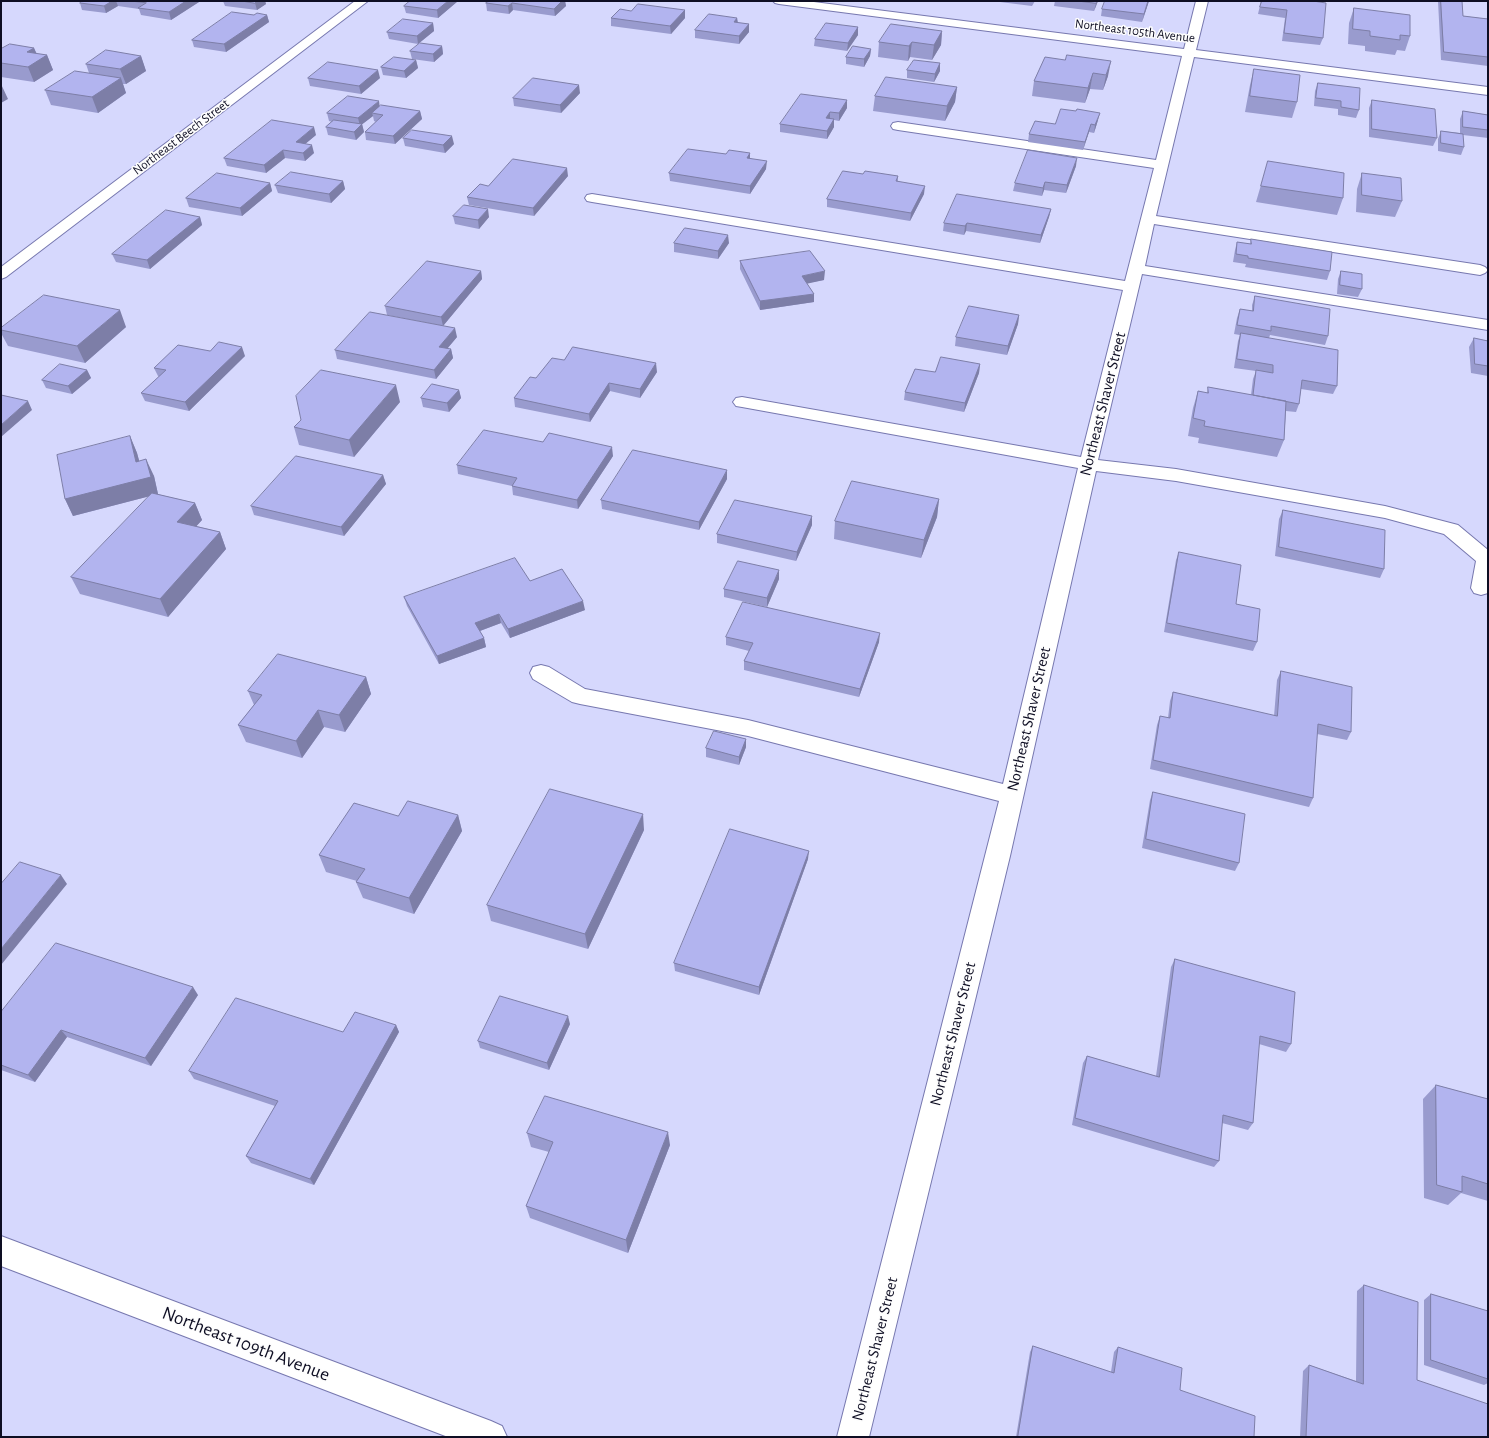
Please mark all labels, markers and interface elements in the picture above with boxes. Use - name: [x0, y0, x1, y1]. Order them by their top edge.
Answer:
- street label: Northeast 105th Avenue: [1074, 16, 1196, 46]
- street label: Northeast Beech Street: [130, 96, 232, 178]
- street label: Northeast Shaver Street: [1076, 330, 1130, 478]
- street label: Northeast Shaver Street: [1003, 645, 1055, 793]
- street label: Northeast Shaver Street: [926, 960, 980, 1108]
- street label: Northeast Shaver Street: [848, 1275, 902, 1423]
- street label: Northeast 109th Avenue: [159, 1302, 333, 1386]

